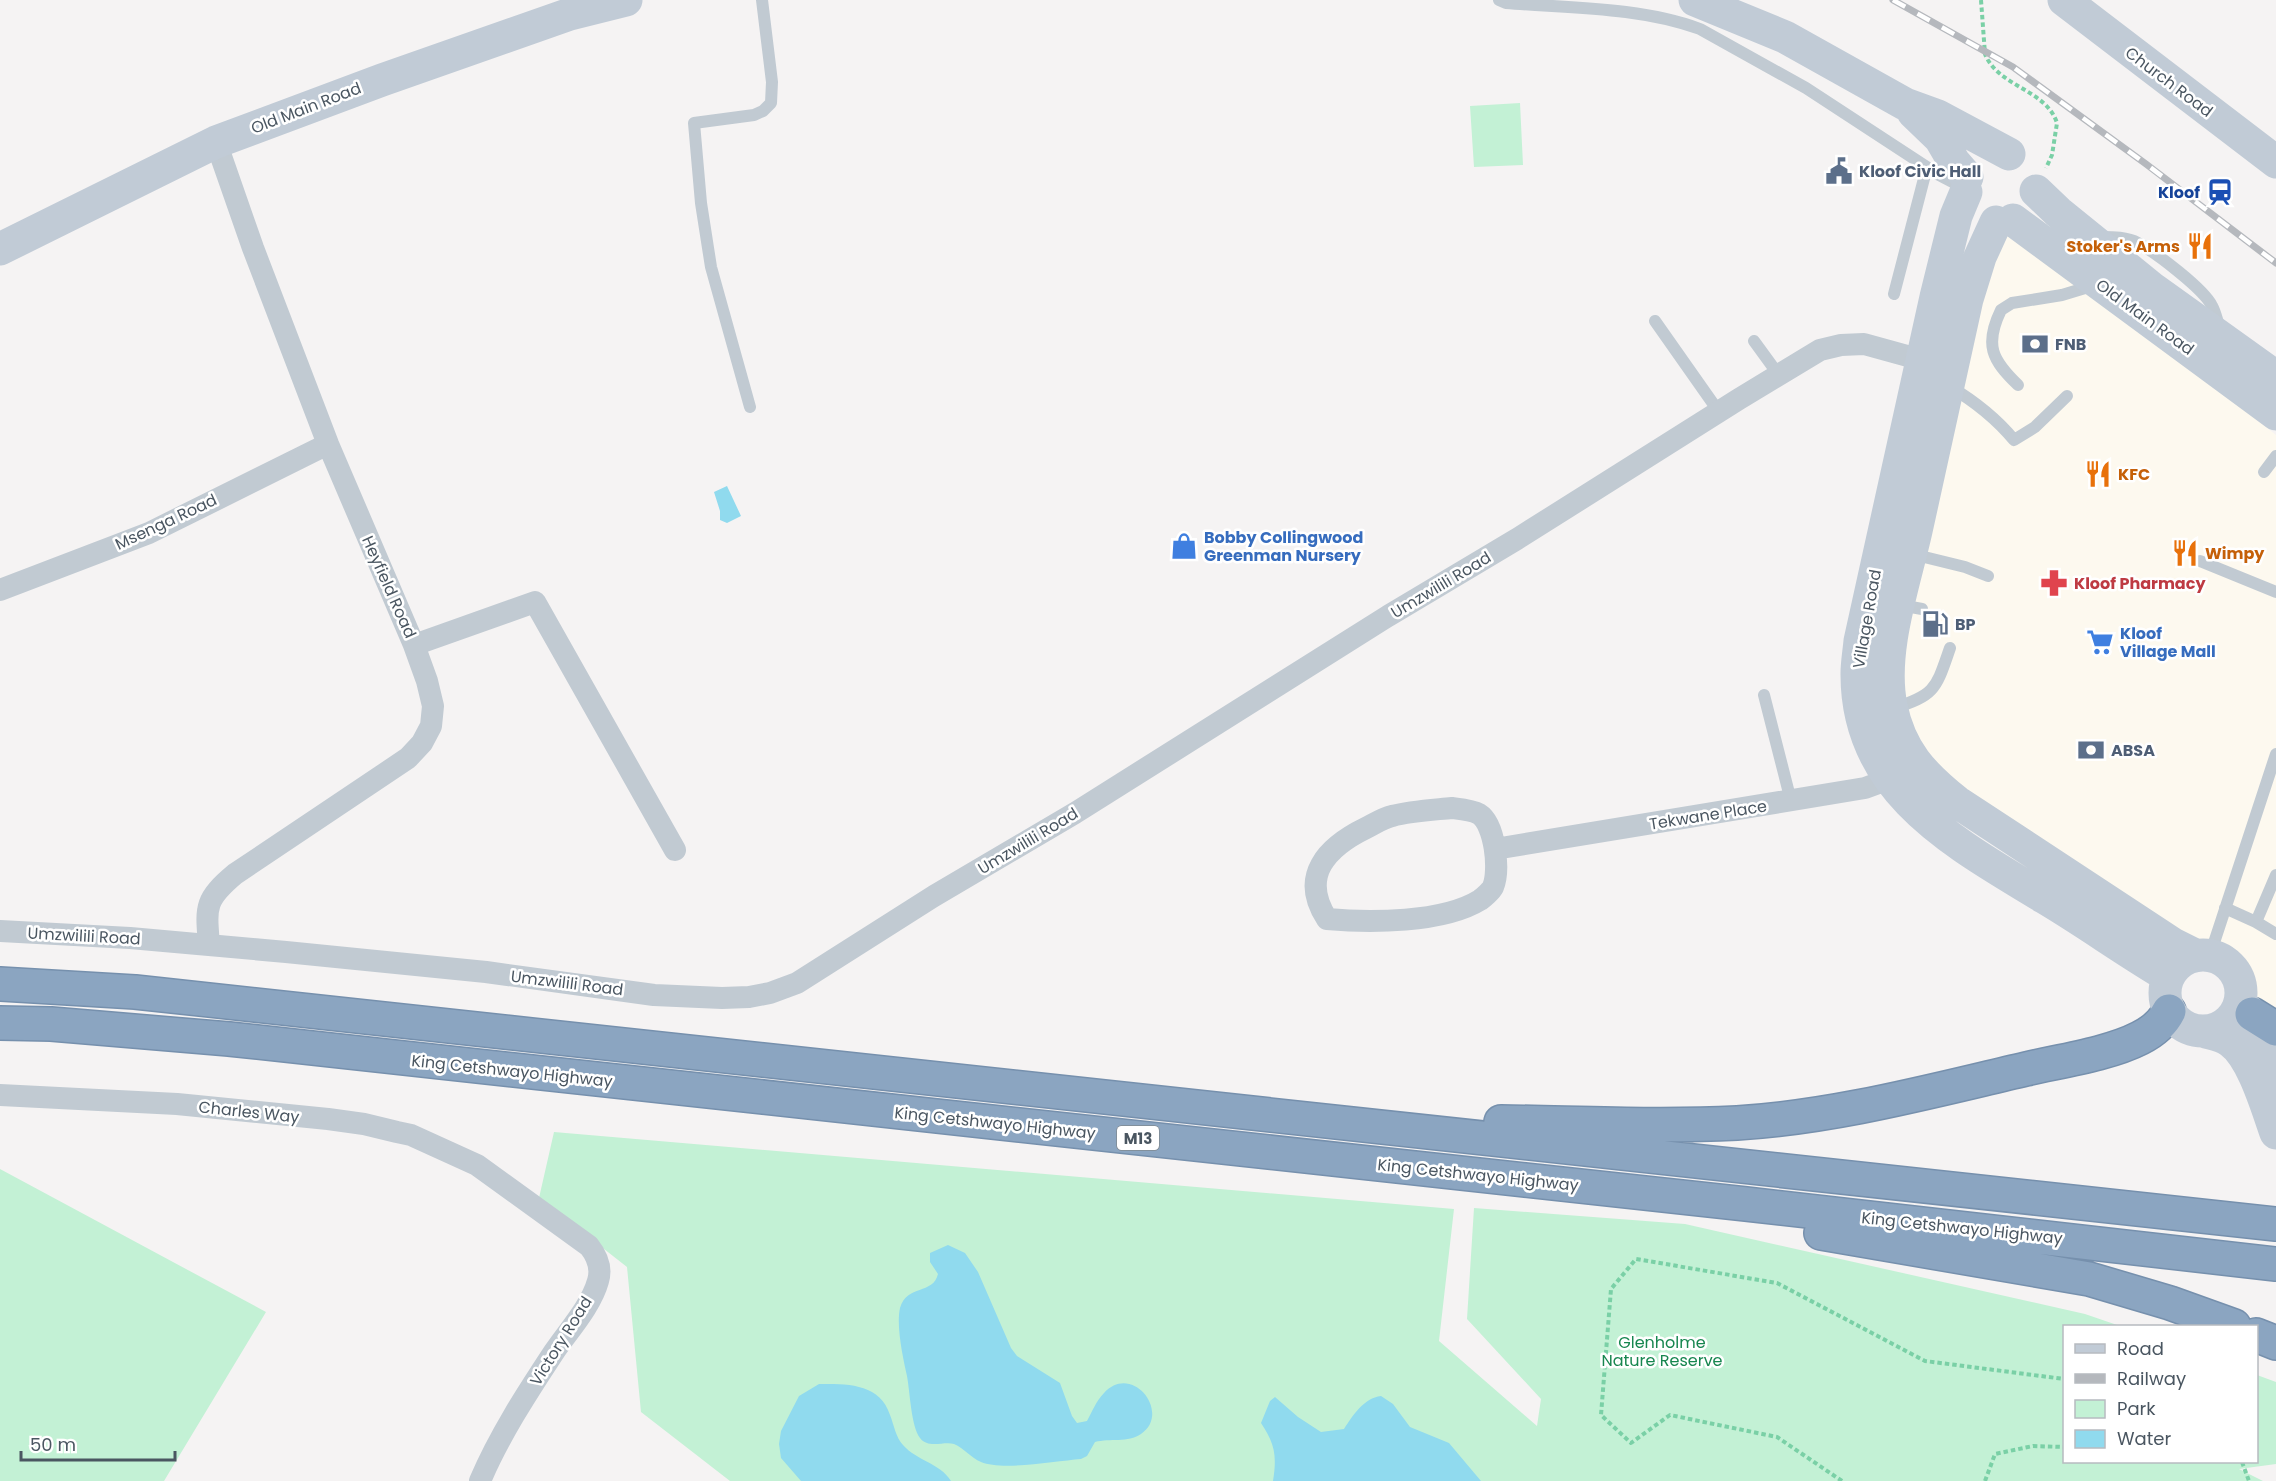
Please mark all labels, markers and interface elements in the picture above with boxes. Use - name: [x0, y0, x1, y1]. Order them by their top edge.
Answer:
- street label: Church Road: [2120, 41, 2218, 123]
- street label: Old Main Road: [248, 76, 364, 140]
- public building icon: Kloof Civic Hall: [1824, 156, 1854, 186]
- place label: Kloof Civic Hall: [1859, 160, 1981, 183]
- station icon: Kloof: [2205, 177, 2235, 207]
- place label: Kloof: [2158, 181, 2200, 204]
- restaurant icon: Stoker's Arms: [2185, 231, 2215, 261]
- place label: Stoker's Arms: [2067, 235, 2180, 258]
- street label: Old Main Road: [2091, 274, 2199, 360]
- bank icon: FNB: [2020, 329, 2050, 359]
- place label: FNB: [2055, 333, 2086, 356]
- restaurant icon: KFC: [2083, 459, 2113, 489]
- place label: KFC: [2118, 463, 2150, 486]
- street label: Msenga Road: [111, 488, 221, 556]
- place label: Bobby Collingwood Greenman Nursery: [1204, 526, 1363, 567]
- shop icon: Bobby Collingwood Greenman Nursery: [1169, 531, 1199, 561]
- street label: Heyfield Road: [356, 532, 422, 642]
- restaurant icon: Wimpy: [2170, 538, 2200, 568]
- place label: Wimpy: [2205, 542, 2265, 565]
- street label: Umzwilili Road: [1387, 546, 1495, 624]
- street label: Village Road: [1847, 568, 1887, 670]
- pharmacy icon: Kloof Pharmacy: [2039, 568, 2069, 598]
- place label: Kloof Pharmacy: [2074, 572, 2206, 595]
- fuel station icon: BP: [1920, 609, 1950, 639]
- place label: BP: [1955, 613, 1976, 636]
- place label: Kloof Village Mall: [2120, 622, 2216, 663]
- supermarket icon: Kloof Village Mall: [2085, 627, 2115, 657]
- bank icon: ABSA: [2076, 735, 2106, 765]
- place label: ABSA: [2111, 739, 2155, 762]
- street label: Tekwane Place: [1648, 794, 1769, 836]
- street label: Umzwilili Road: [974, 802, 1082, 880]
- street label: Umzwilili Road: [27, 922, 141, 950]
- street label: Umzwilili Road: [509, 965, 625, 1001]
- street label: King Cetshwayo Highway: [410, 1049, 614, 1093]
- street label: Charles Way: [197, 1095, 301, 1129]
- street label: King Cetshwayo Highway: [893, 1101, 1097, 1145]
- road number: M13: [1117, 1126, 1159, 1150]
- street label: King Cetshwayo Highway: [1376, 1153, 1580, 1197]
- street label: King Cetshwayo Highway: [1860, 1206, 2064, 1250]
- street label: Victory Road: [524, 1292, 598, 1390]
- legend: [2063, 1325, 2258, 1463]
- park label: Glenholme Nature Reserve: [1601, 1331, 1723, 1372]
- text: Road: [2117, 1336, 2164, 1361]
- text: Railway: [2117, 1366, 2186, 1391]
- text: Park: [2117, 1396, 2156, 1421]
- scale bar: [21, 1424, 176, 1462]
- text: Water: [2117, 1426, 2171, 1451]
- text: 50 m: [30, 1432, 76, 1457]

